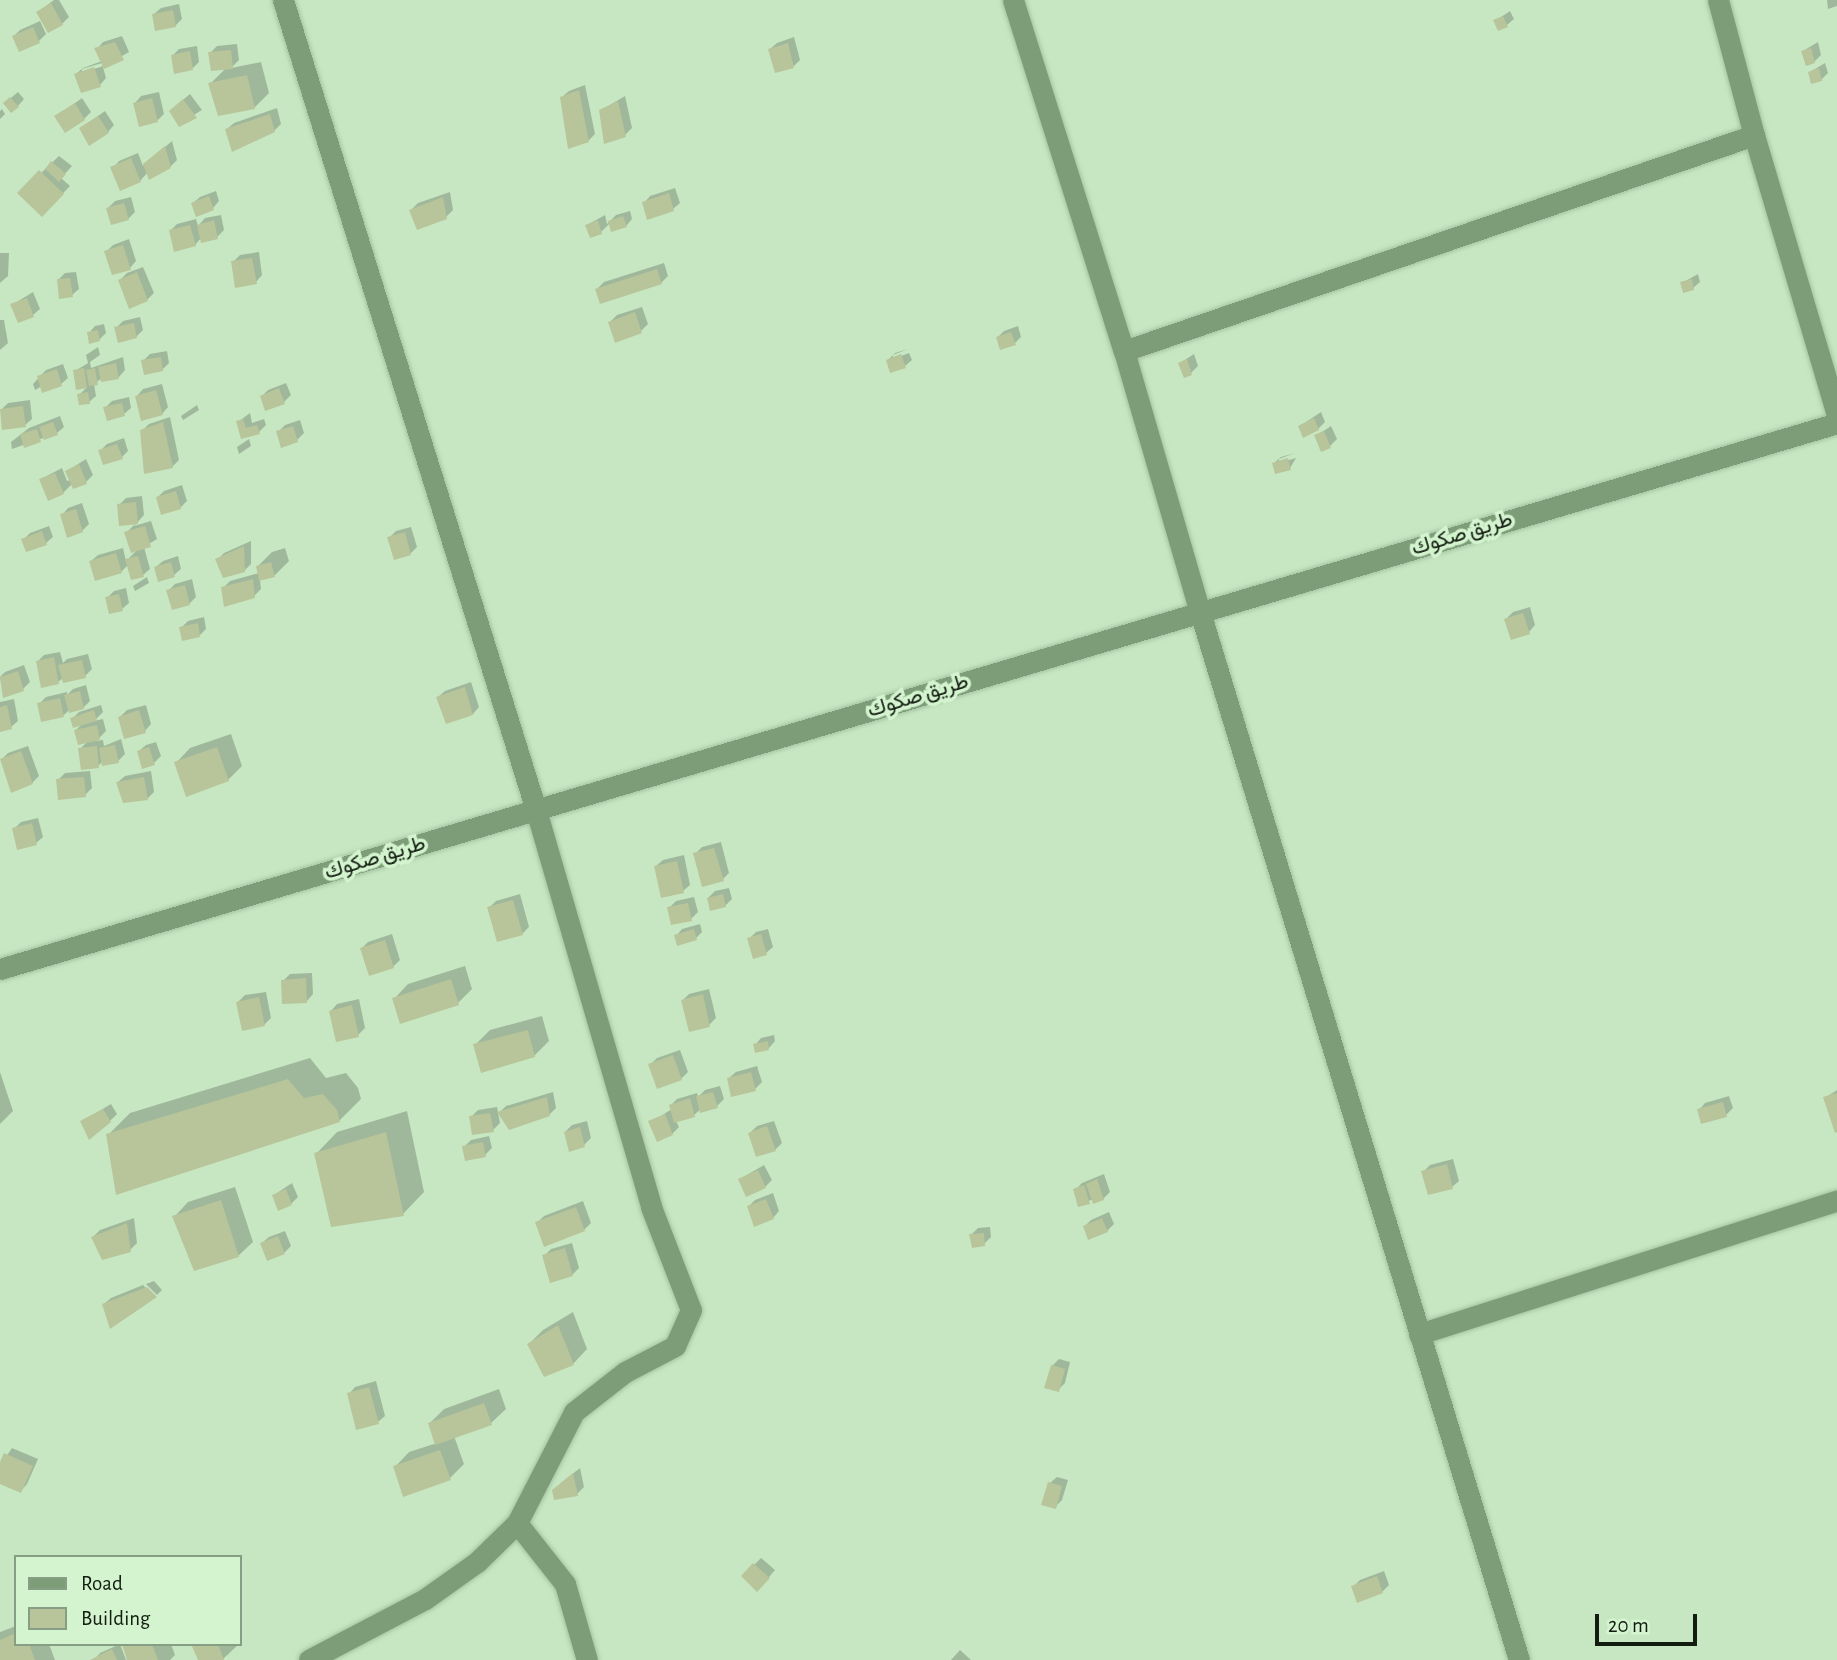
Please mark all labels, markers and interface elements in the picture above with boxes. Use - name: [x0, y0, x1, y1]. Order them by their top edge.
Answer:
- street label: طريق صكوك: [1409, 507, 1515, 561]
- street label: طريق صكوك: [865, 669, 971, 723]
- street label: طريق صكوك: [322, 831, 428, 885]
- legend: [14, 1555, 242, 1646]
- text: Road: [81, 1573, 123, 1594]
- scale bar: [1599, 1600, 1700, 1644]
- text: Building: [81, 1608, 150, 1629]
- text: 20 m: [1608, 1615, 1649, 1636]

